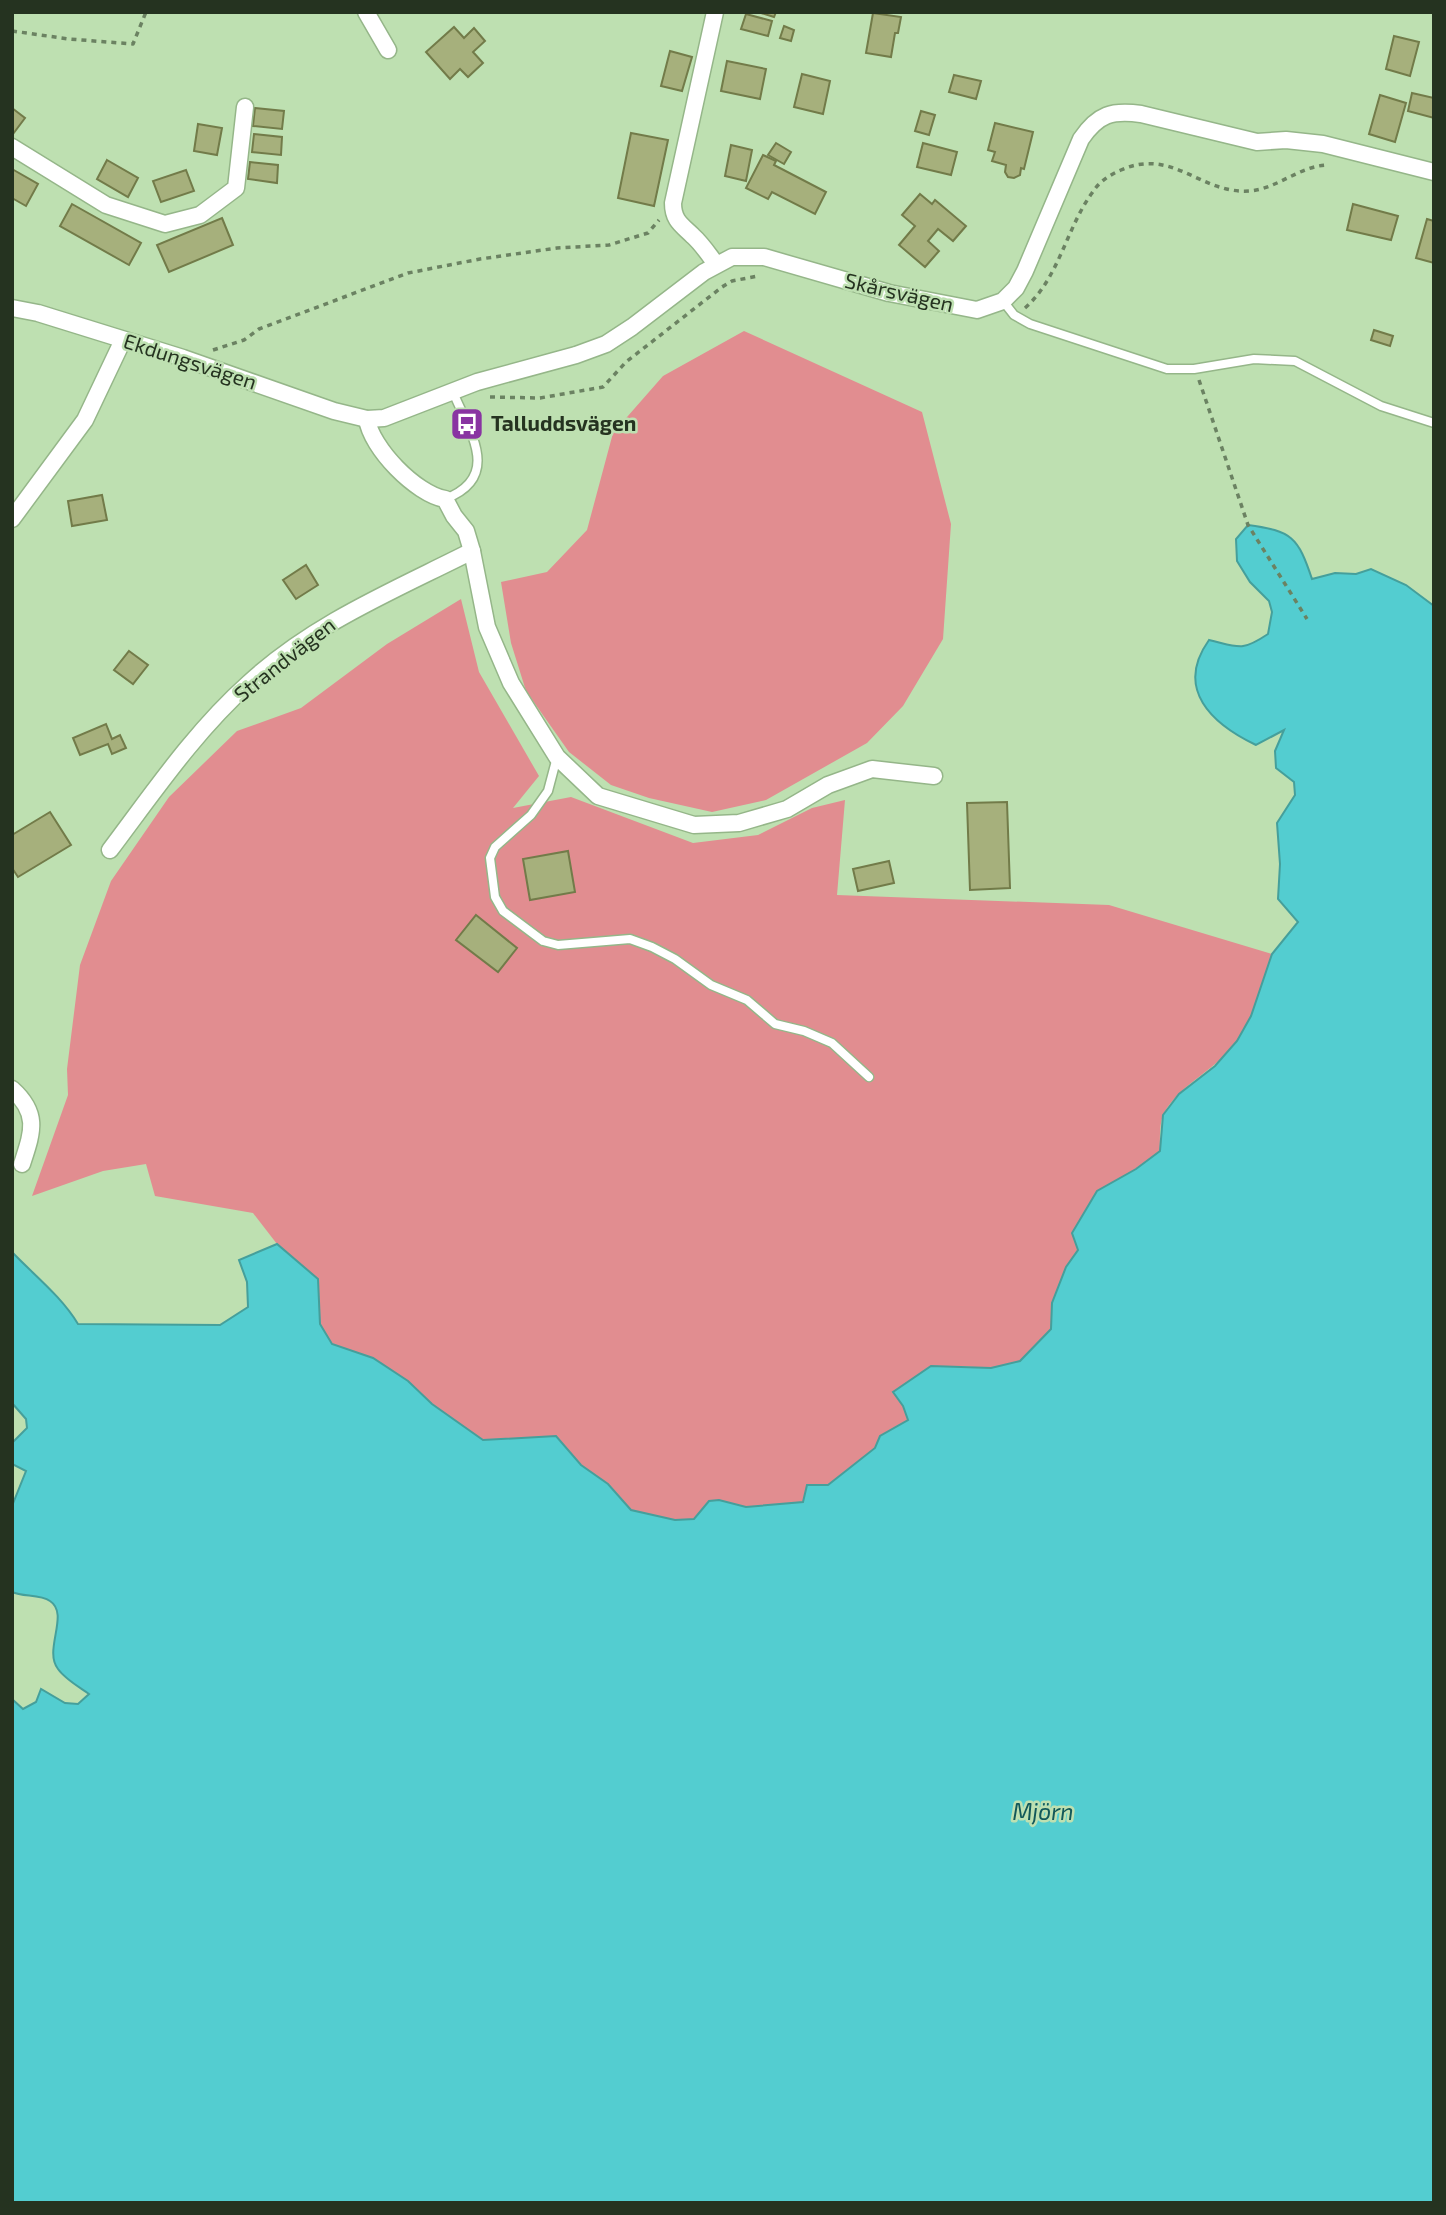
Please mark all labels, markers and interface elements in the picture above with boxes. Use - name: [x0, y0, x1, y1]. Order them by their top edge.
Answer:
- street label: Skårsvägen: [843, 267, 956, 316]
- street label: Ekdungsvägen: [121, 327, 260, 394]
- bus stop icon: Talluddsvägen: [448, 405, 486, 443]
- place label: Talluddsvägen: [491, 410, 636, 435]
- street label: Strandvägen: [229, 612, 340, 706]
- water label: Mjörn: [1012, 1797, 1074, 1825]

